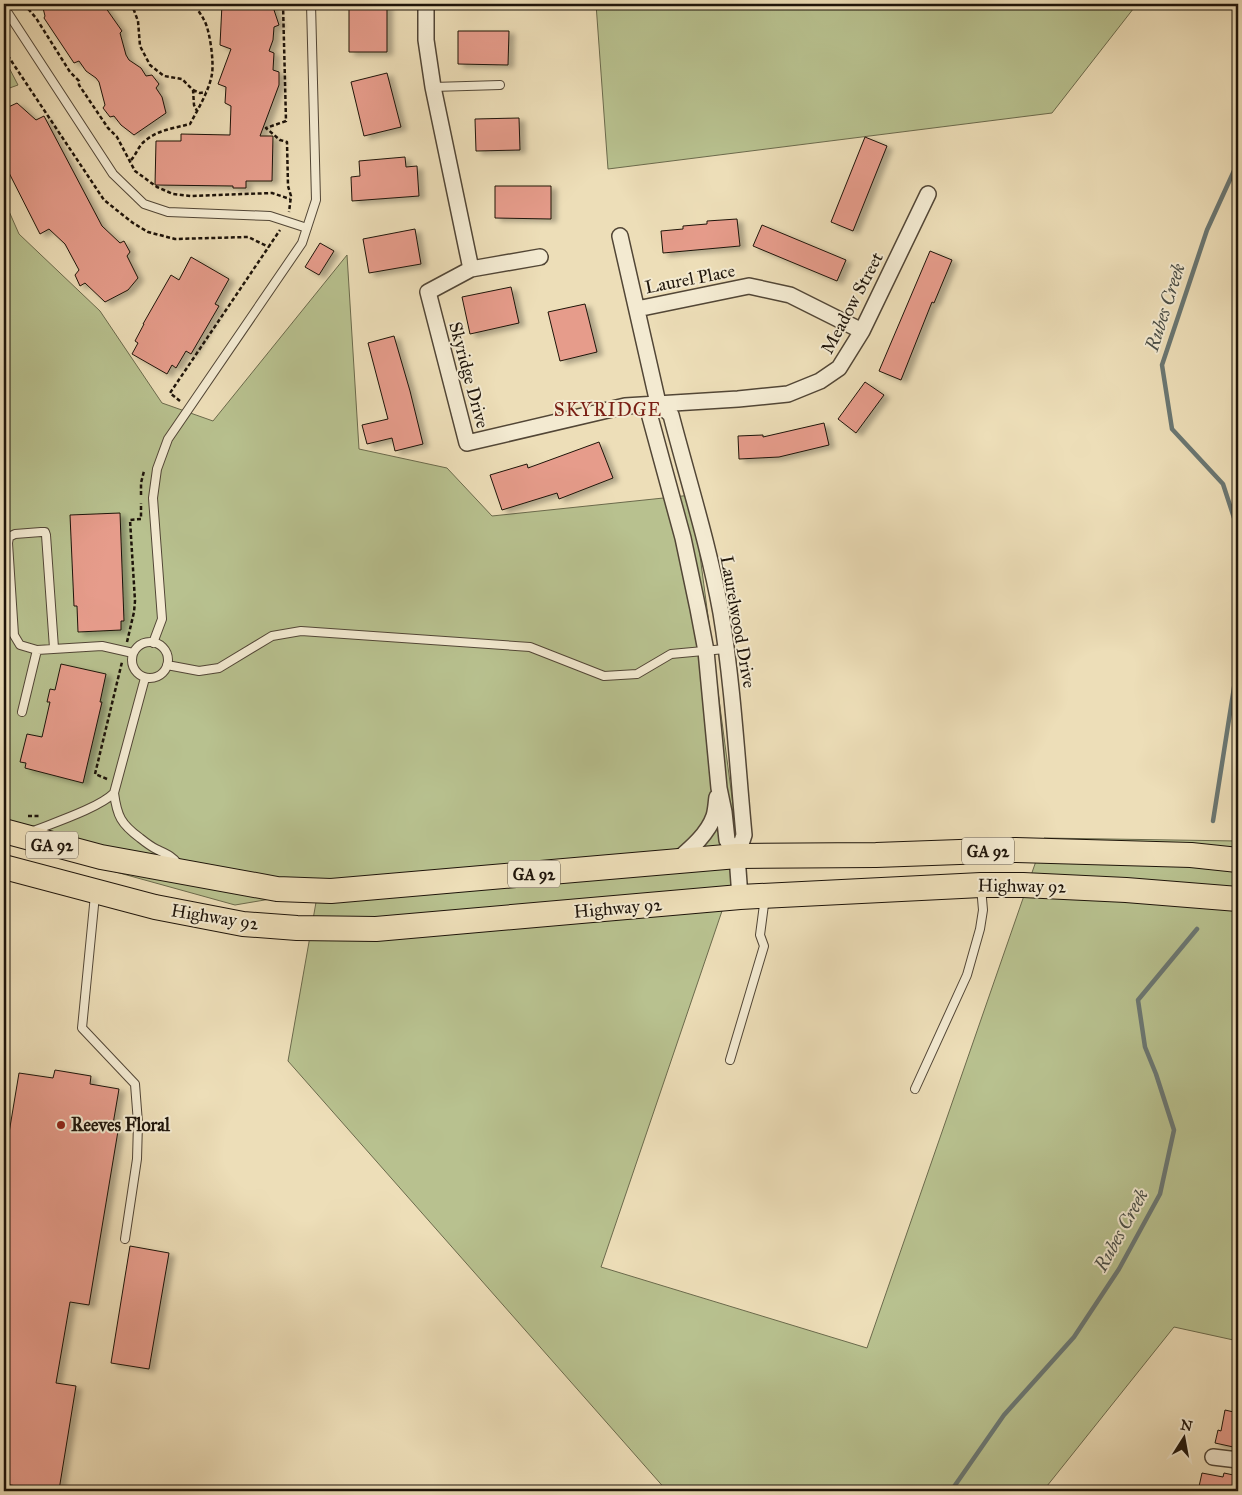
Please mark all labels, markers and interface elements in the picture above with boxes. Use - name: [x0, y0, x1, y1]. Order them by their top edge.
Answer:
- street label: Meadow Street: [816, 248, 888, 358]
- street label: Laurel Place: [643, 259, 737, 299]
- water label: Rubes Creek: [1140, 260, 1190, 355]
- street label: Skyridge Drive: [443, 319, 494, 431]
- district label: SKYRIDGE: [554, 398, 662, 421]
- street label: Laurelwood Drive: [716, 554, 760, 690]
- road number: GA 92: [26, 832, 78, 858]
- road number: GA 92: [962, 838, 1014, 864]
- road number: GA 92: [508, 861, 560, 888]
- street label: Highway 92: [977, 874, 1067, 899]
- street label: Highway 92: [573, 893, 663, 924]
- street label: Highway 92: [169, 899, 261, 936]
- place label: Reeves Floral: [71, 1114, 171, 1136]
- marker: Reeves Floral: [55, 1119, 67, 1131]
- water label: Rubes Creek: [1088, 1184, 1153, 1276]
- north arrow: [1160, 1412, 1210, 1462]
- text: N: [1179, 1416, 1194, 1435]

